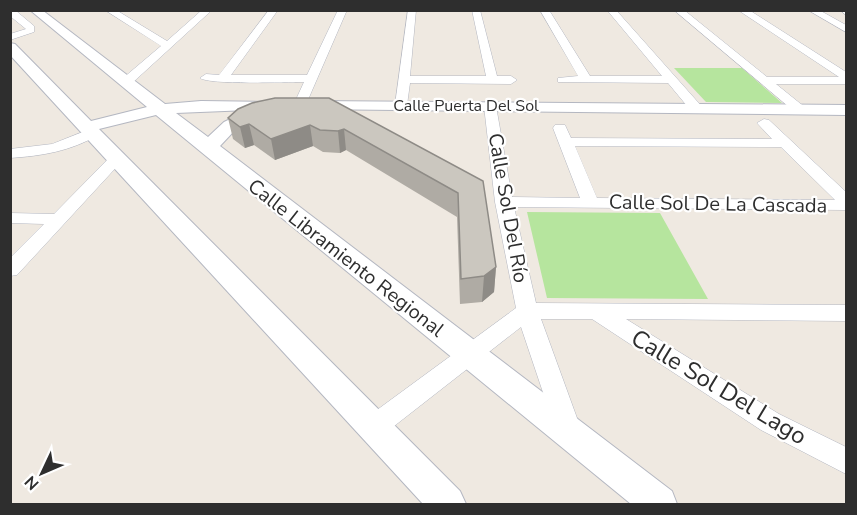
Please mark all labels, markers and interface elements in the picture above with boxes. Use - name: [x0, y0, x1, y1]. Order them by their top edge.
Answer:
- street label: Calle Puerta Del Sol: [393, 95, 539, 117]
- street label: Calle Sol Del Río: [482, 131, 534, 285]
- street label: Calle Libramiento Regional: [242, 173, 450, 343]
- street label: Calle Sol De La Cascada: [609, 189, 827, 219]
- street label: Calle Sol Del Lago: [625, 322, 813, 452]
- north arrow: [12, 443, 72, 503]
- text: N: [20, 471, 44, 495]

